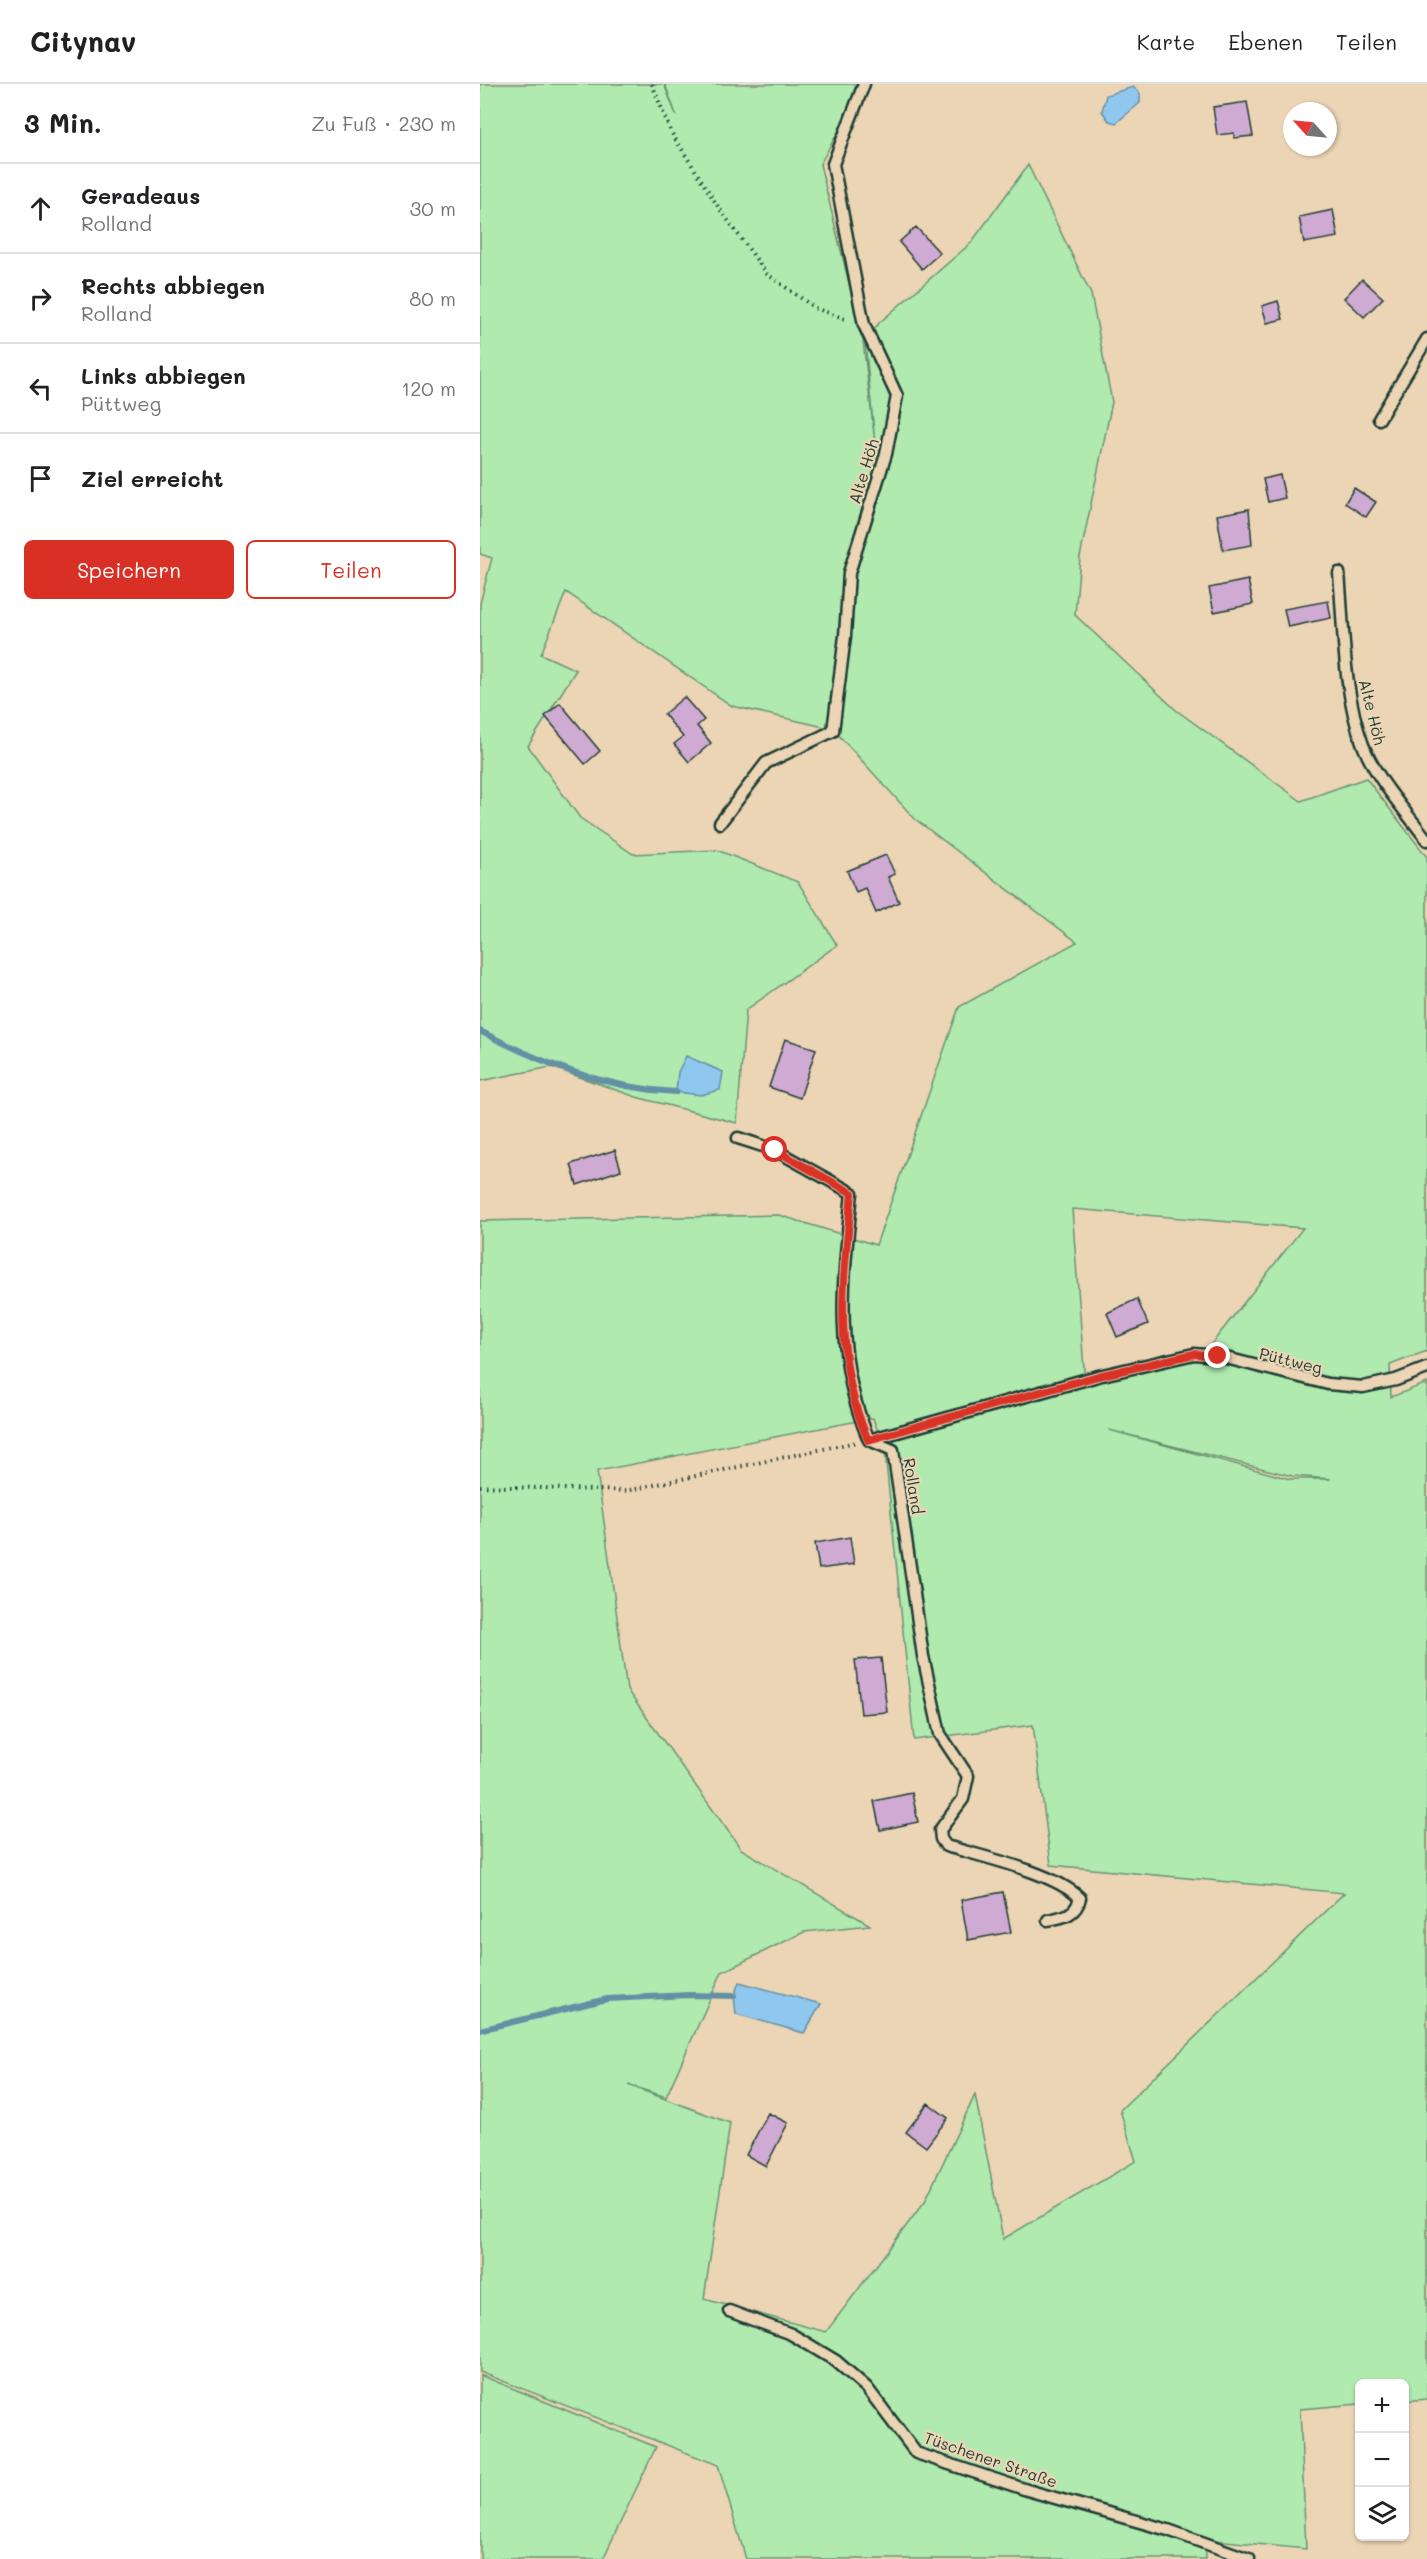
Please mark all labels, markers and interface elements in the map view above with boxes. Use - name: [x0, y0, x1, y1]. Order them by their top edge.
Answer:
- text: Citynav: [30, 23, 136, 59]
- text: Karte: [1137, 28, 1195, 55]
- text: Ebenen: [1228, 28, 1303, 55]
- text: Teilen: [1336, 28, 1397, 55]
- north arrow: [1283, 102, 1337, 156]
- text: 3 Min.: [24, 106, 102, 140]
- text: Zu Fuß · 230 m: [311, 110, 456, 136]
- text: Geradeaus: [81, 181, 200, 210]
- icon: ahead: [24, 192, 57, 225]
- text: 30 m: [410, 195, 456, 221]
- text: Rolland: [81, 210, 152, 236]
- text: Rechts abbiegen: [81, 271, 265, 300]
- icon: right: [24, 282, 57, 315]
- text: 80 m: [409, 285, 456, 311]
- text: Rolland: [81, 300, 152, 326]
- text: Links abbiegen: [81, 361, 246, 390]
- icon: left: [24, 372, 57, 405]
- text: 120 m: [401, 375, 456, 401]
- text: Püttweg: [81, 390, 161, 416]
- street label: Alte Höh: [843, 436, 883, 506]
- icon: arrive: [24, 462, 57, 495]
- text: Ziel erreicht: [81, 464, 223, 493]
- button: Speichern: [24, 540, 234, 599]
- button: Teilen: [246, 540, 456, 599]
- street label: Alte Höh: [1355, 677, 1391, 747]
- route start: [761, 1136, 787, 1162]
- route end: [1204, 1342, 1230, 1368]
- street label: Püttweg: [1257, 1342, 1325, 1378]
- street label: Rolland: [899, 1456, 929, 1516]
- map controls: [1355, 2379, 1409, 2541]
- button: +: [1355, 2379, 1409, 2433]
- street label: Tüschener Straße: [921, 2426, 1061, 2492]
- button: −: [1355, 2433, 1409, 2487]
- button: layers: [1355, 2487, 1409, 2541]

